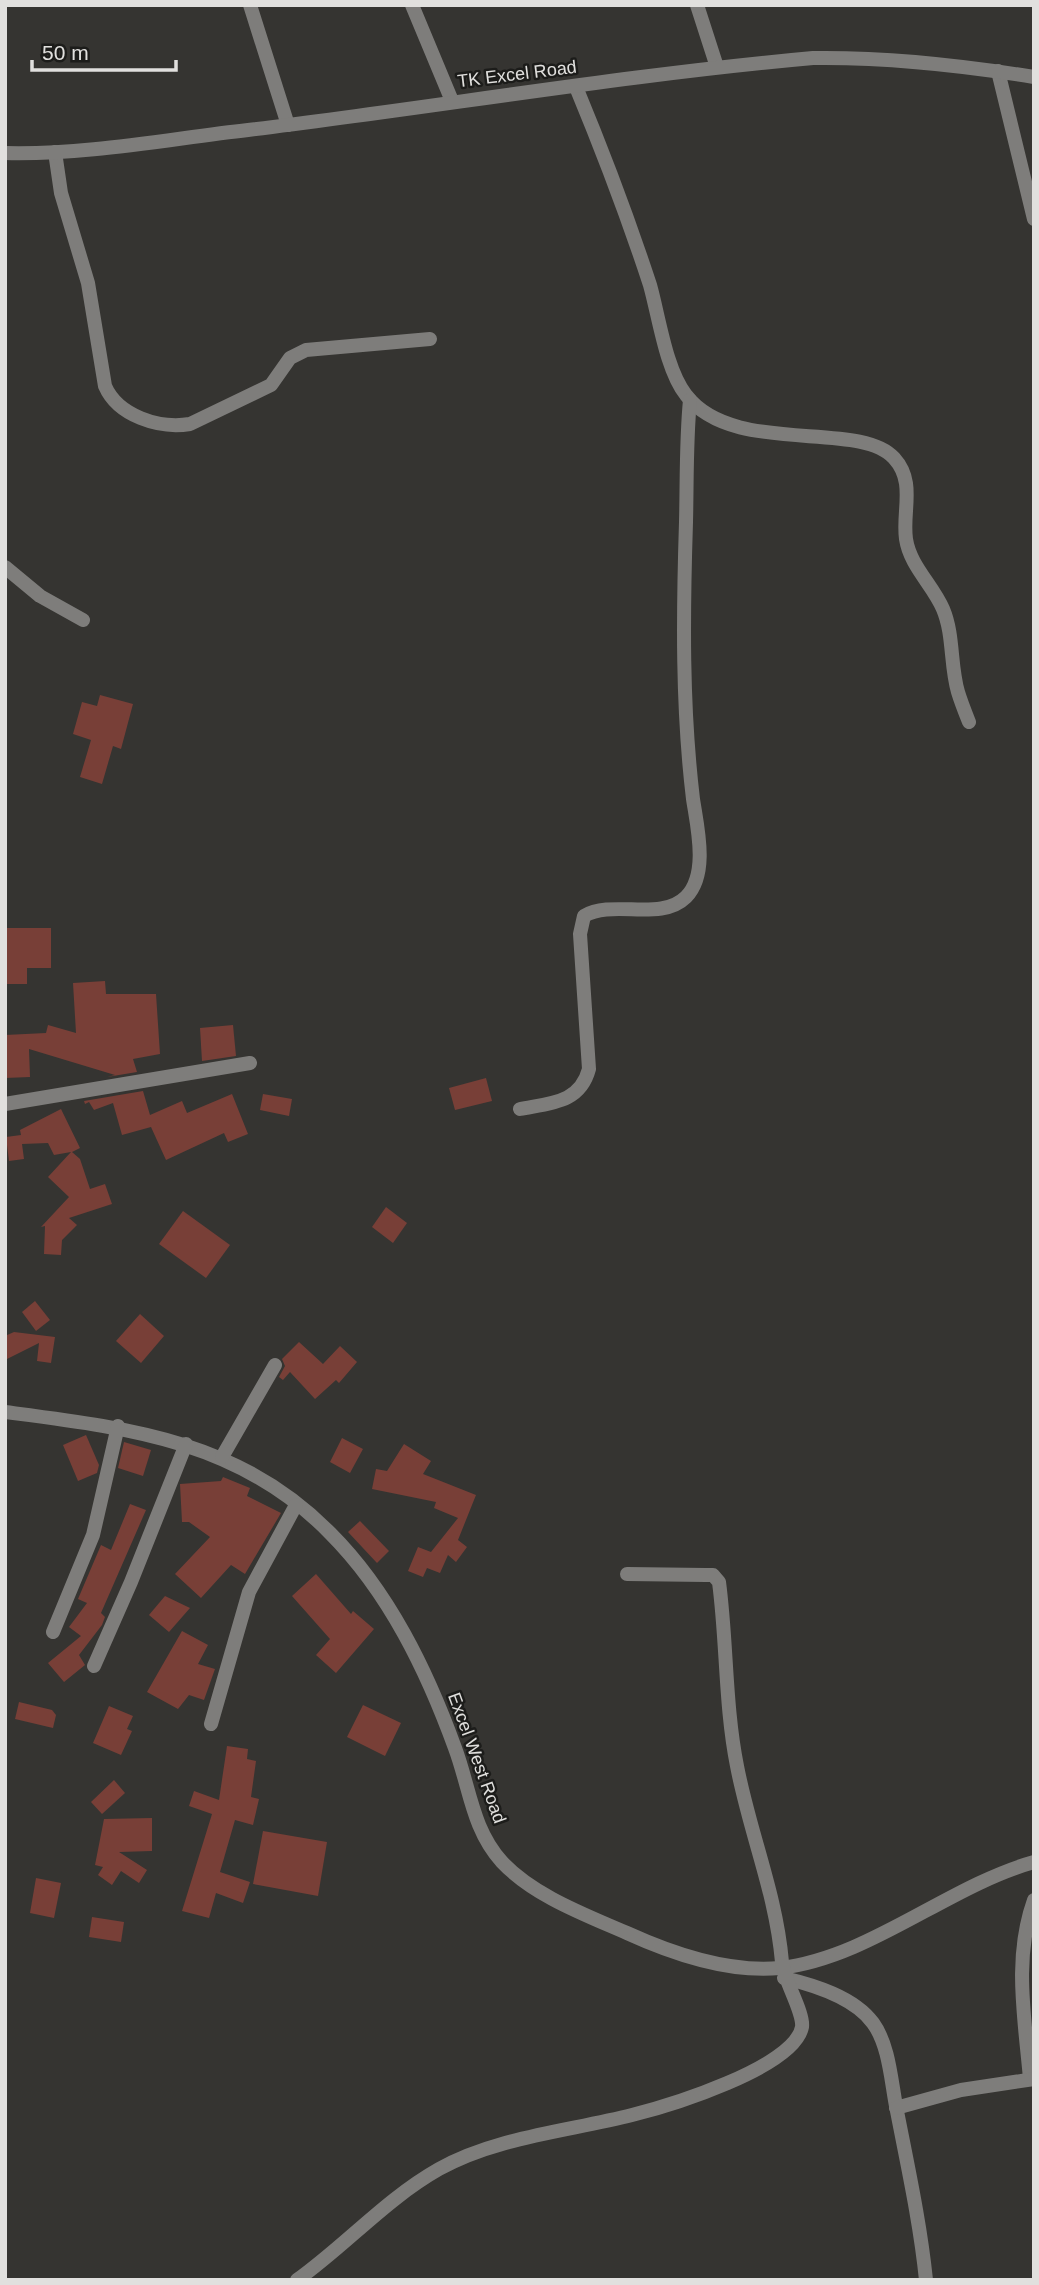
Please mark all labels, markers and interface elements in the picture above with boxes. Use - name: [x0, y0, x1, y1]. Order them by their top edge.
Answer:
- scale bar: [32, 28, 175, 72]
- text: 50 m: [42, 41, 89, 64]
- street label: TK Excel Road: [456, 57, 578, 91]
- street label: Excel West Road: [444, 1690, 510, 1826]

